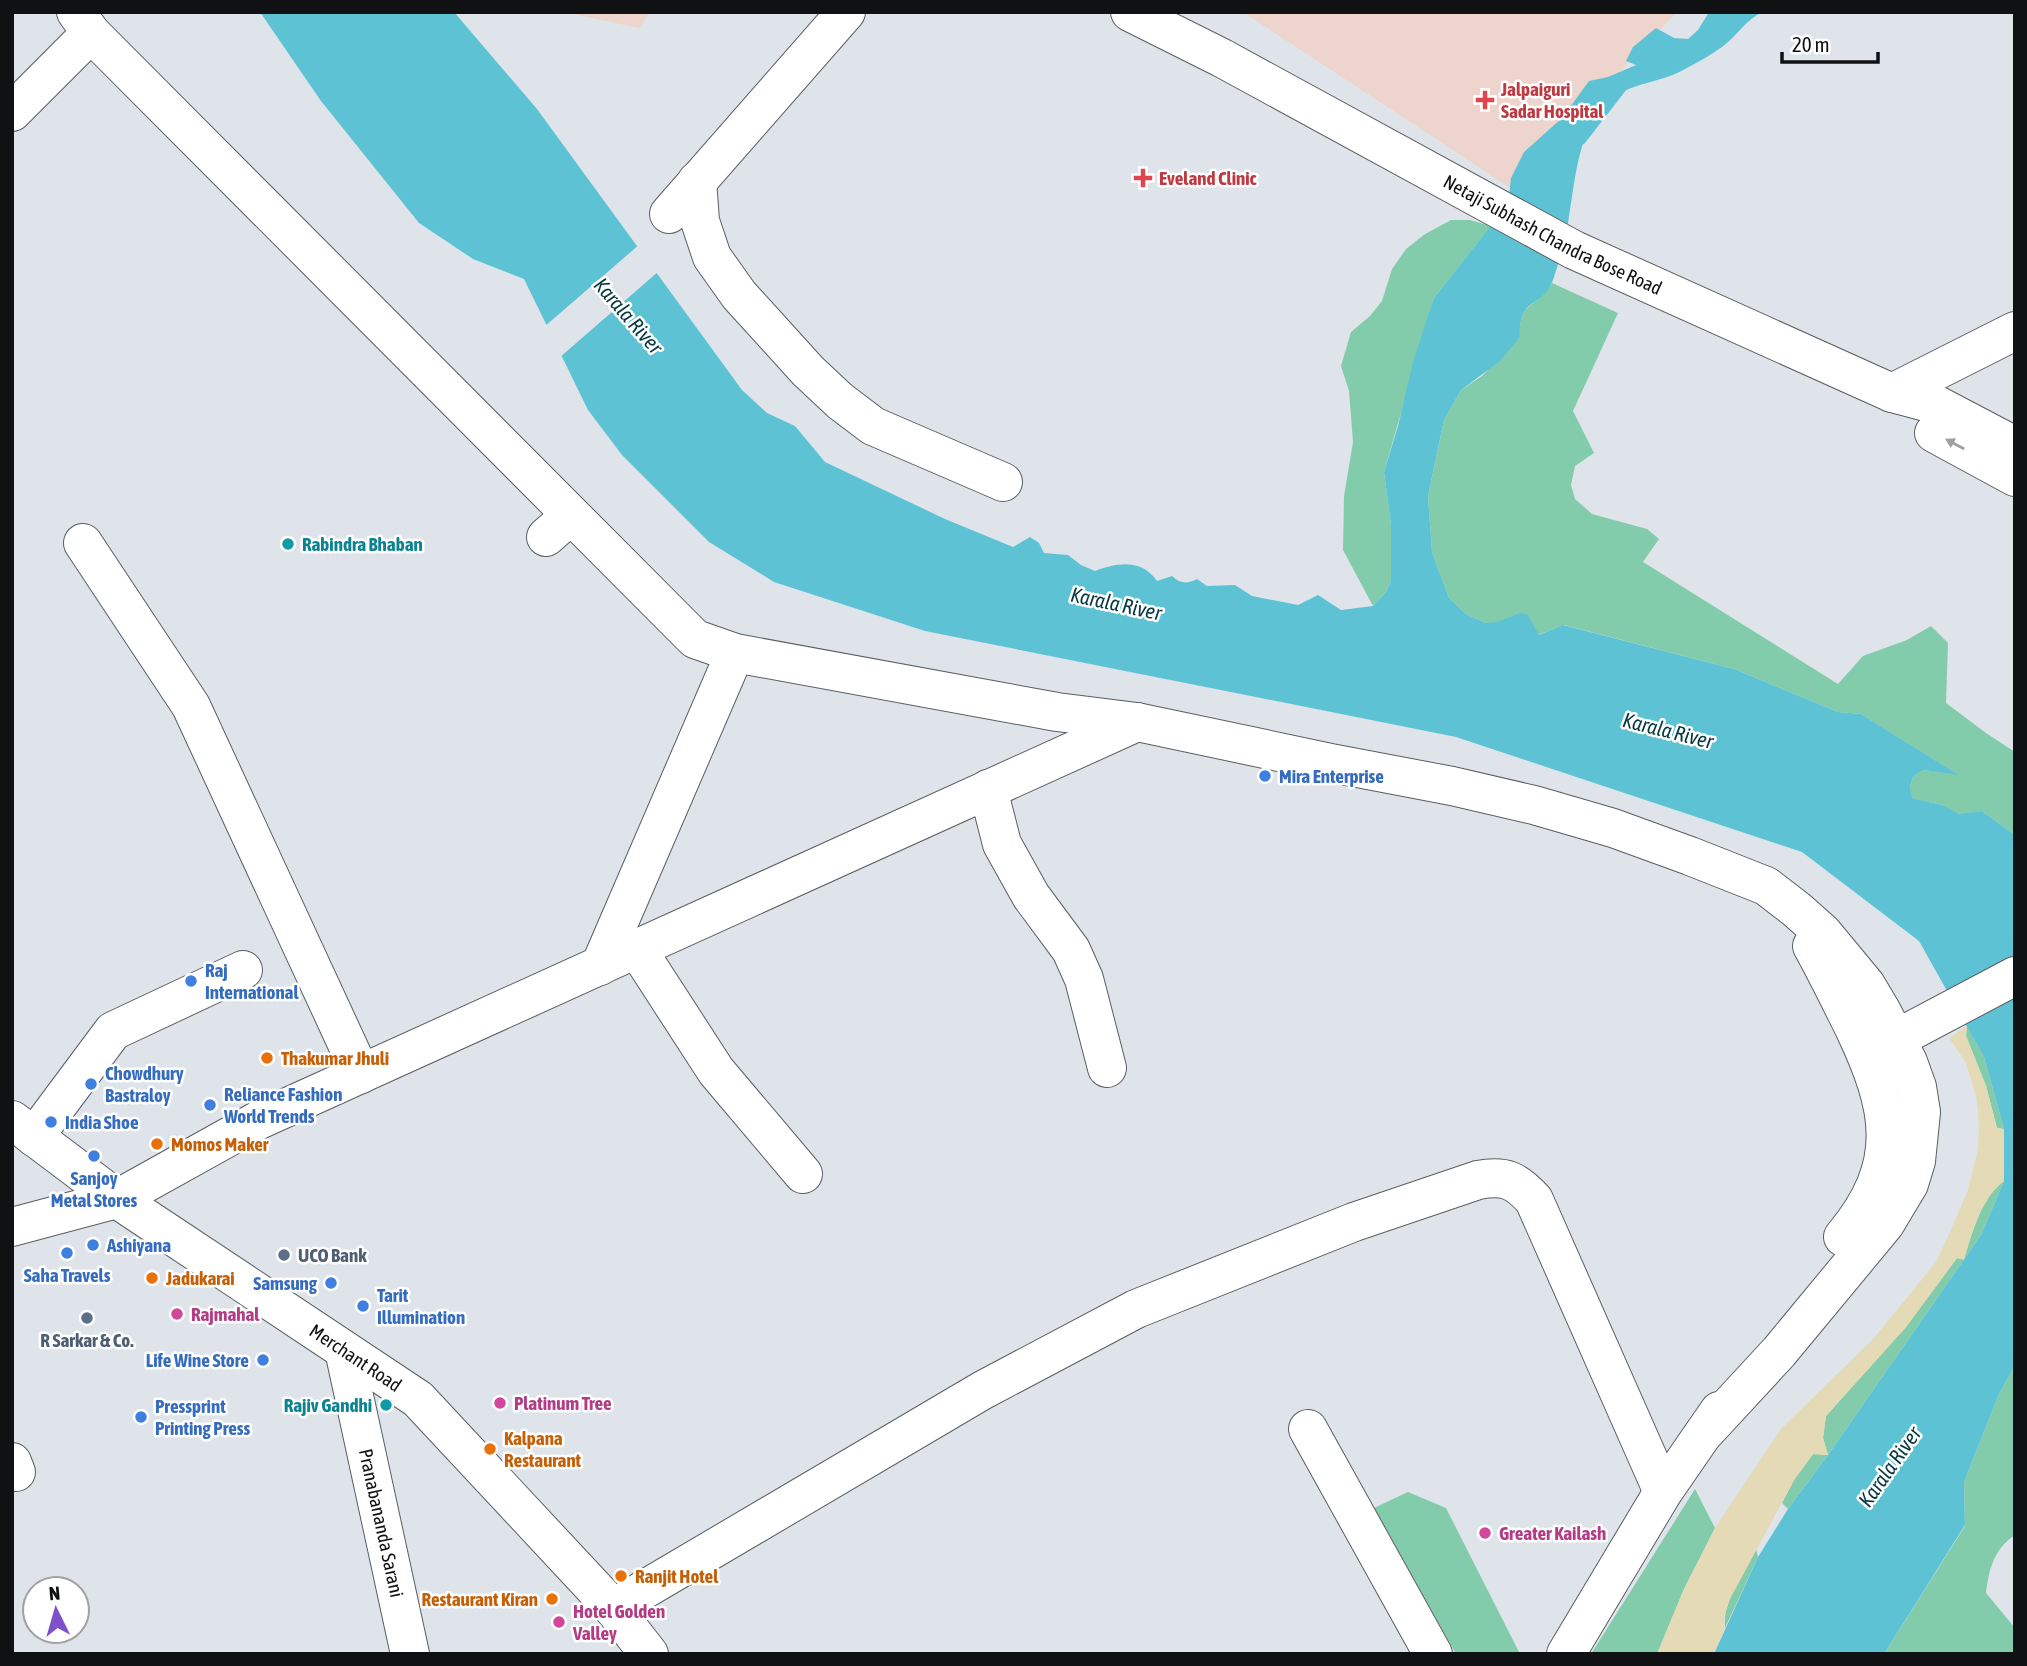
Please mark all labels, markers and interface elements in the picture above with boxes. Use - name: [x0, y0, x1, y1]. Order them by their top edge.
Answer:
- scale bar: [1782, 21, 1878, 65]
- text: 20 m: [1792, 32, 1830, 56]
- place label: Jalpaiguri Sadar Hospital: [1500, 78, 1604, 122]
- marker: Jalpaiguri Sadar Hospital: [1475, 90, 1495, 110]
- place label: Eveland Clinic: [1159, 167, 1257, 189]
- marker: Eveland Clinic: [1133, 168, 1153, 188]
- street label: Netaji Subhash Chandra Bose Road: [1440, 170, 1665, 299]
- water label: Karala River: [589, 273, 669, 359]
- one-way arrow: [1944, 439, 1964, 451]
- place label: Rabindra Bhaban: [302, 533, 423, 555]
- marker: Rabindra Bhaban: [280, 536, 296, 552]
- water label: Karala River: [1069, 582, 1165, 625]
- water label: Karala River: [1621, 707, 1717, 753]
- place label: Mira Enterprise: [1279, 765, 1384, 787]
- marker: Mira Enterprise: [1257, 768, 1273, 784]
- place label: Raj International: [205, 959, 299, 1003]
- marker: Raj International: [183, 973, 199, 989]
- place label: Thakumar Jhuli: [281, 1047, 389, 1069]
- marker: Thakumar Jhuli: [259, 1050, 275, 1066]
- place label: Chowdhury Bastraloy: [105, 1062, 184, 1106]
- marker: Chowdhury Bastraloy: [83, 1076, 99, 1092]
- place label: Reliance Fashion World Trends: [223, 1083, 342, 1127]
- marker: Reliance Fashion World Trends: [202, 1097, 218, 1113]
- place label: India Shoe: [65, 1111, 139, 1133]
- marker: India Shoe: [43, 1114, 59, 1130]
- place label: Momos Maker: [171, 1133, 269, 1155]
- marker: Momos Maker: [149, 1136, 165, 1152]
- marker: Sanjoy Metal Stores: [86, 1148, 102, 1164]
- place label: Sanjoy Metal Stores: [51, 1167, 138, 1211]
- place label: Ashiyana: [106, 1234, 171, 1256]
- marker: Ashiyana: [85, 1237, 101, 1253]
- place label: UCO Bank: [298, 1244, 367, 1266]
- marker: Saha Travels: [59, 1245, 75, 1261]
- marker: UCO Bank: [276, 1247, 292, 1263]
- place label: Saha Travels: [24, 1264, 111, 1286]
- place label: Jadukarai: [165, 1267, 235, 1289]
- marker: Jadukarai: [144, 1270, 160, 1286]
- place label: Samsung: [253, 1272, 318, 1294]
- marker: Samsung: [323, 1275, 339, 1291]
- place label: Tarit Illumination: [377, 1284, 465, 1328]
- marker: Tarit Illumination: [355, 1298, 371, 1314]
- place label: Rajmahal: [191, 1303, 260, 1325]
- marker: Rajmahal: [169, 1306, 185, 1322]
- marker: R Sarkar & Co.: [79, 1310, 95, 1326]
- street label: Merchant Road: [306, 1319, 406, 1396]
- place label: R Sarkar & Co.: [40, 1329, 134, 1351]
- place label: Life Wine Store: [146, 1349, 249, 1371]
- marker: Life Wine Store: [255, 1352, 271, 1368]
- place label: Platinum Tree: [514, 1392, 612, 1414]
- place label: Rajiv Gandhi: [284, 1394, 372, 1416]
- place label: Pressprint Printing Press: [155, 1395, 251, 1439]
- marker: Platinum Tree: [492, 1395, 508, 1411]
- marker: Rajiv Gandhi: [378, 1397, 394, 1413]
- marker: Pressprint Printing Press: [133, 1409, 149, 1425]
- water label: Karala River: [1853, 1421, 1926, 1511]
- place label: Kalpana Restaurant: [504, 1427, 582, 1471]
- marker: Kalpana Restaurant: [482, 1441, 498, 1457]
- street label: Pranabananda Sarani: [355, 1447, 408, 1599]
- place label: Greater Kailash: [1499, 1522, 1606, 1544]
- marker: Greater Kailash: [1477, 1525, 1493, 1541]
- place label: Ranjit Hotel: [635, 1565, 719, 1587]
- marker: Ranjit Hotel: [613, 1568, 629, 1584]
- north arrow: [21, 1575, 91, 1645]
- text: N: [48, 1582, 61, 1605]
- place label: Restaurant Kiran: [421, 1588, 538, 1610]
- marker: Restaurant Kiran: [544, 1591, 560, 1607]
- place label: Hotel Golden Valley: [572, 1600, 665, 1644]
- marker: Hotel Golden Valley: [551, 1614, 567, 1630]

